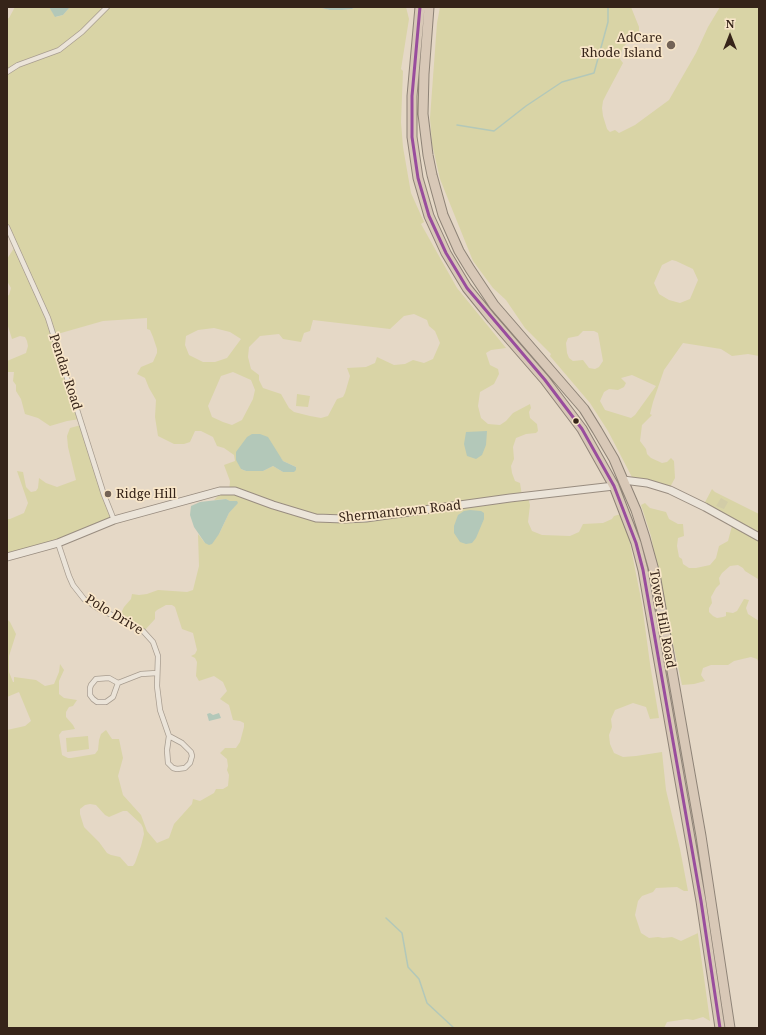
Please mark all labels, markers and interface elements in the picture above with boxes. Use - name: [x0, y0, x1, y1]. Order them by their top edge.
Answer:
- north arrow: [710, 16, 750, 56]
- text: N: [726, 16, 734, 31]
- place label: AdCare Rhode Island: [581, 30, 662, 61]
- marker: AdCare Rhode Island: [665, 39, 677, 51]
- street label: Pendar Road: [45, 332, 85, 412]
- unlabelled marker: [571, 416, 581, 426]
- place label: Ridge Hill: [116, 486, 177, 502]
- marker: Ridge Hill: [103, 489, 113, 499]
- street label: Shermantown Road: [338, 498, 462, 526]
- street label: Tower Hill Road: [646, 569, 678, 669]
- street label: Polo Drive: [82, 592, 146, 638]

